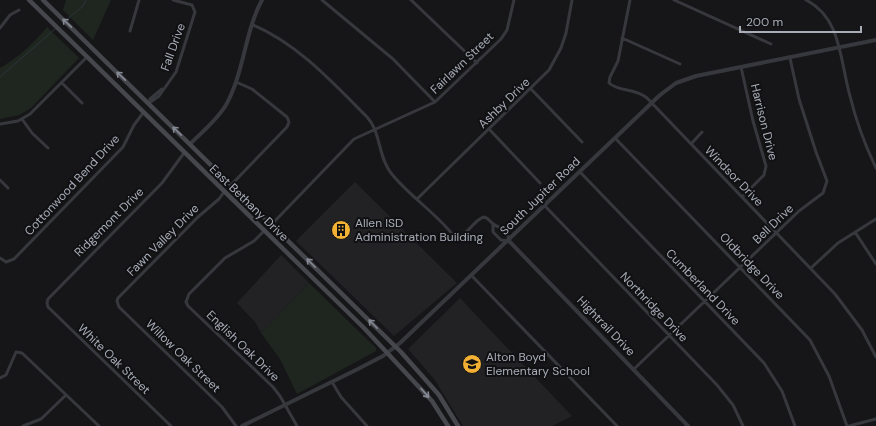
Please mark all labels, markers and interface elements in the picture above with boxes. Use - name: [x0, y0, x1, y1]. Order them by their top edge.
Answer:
- scale bar: [740, 8, 861, 34]
- text: 200 m: [746, 14, 783, 30]
- one-way arrow: [62, 18, 72, 28]
- street label: Fall Drive: [157, 21, 189, 73]
- street label: Fairlawn Street: [427, 28, 497, 97]
- one-way arrow: [116, 71, 126, 81]
- street label: Ashby Drive: [475, 74, 533, 132]
- street label: Harrison Drive: [747, 82, 781, 162]
- one-way arrow: [172, 126, 182, 136]
- street label: Cottonwood Bend Drive: [21, 131, 123, 239]
- street label: Windsor Drive: [701, 142, 767, 210]
- street label: South Jupiter Road: [496, 153, 584, 239]
- street label: East Bethany Drive: [206, 161, 292, 245]
- street label: Ridgemont Drive: [71, 184, 147, 260]
- street label: Fawn Valley Drive: [123, 200, 203, 280]
- street label: Bell Drive: [749, 200, 797, 247]
- place label: Allen ISD Administration Building: [355, 215, 484, 245]
- building icon: Allen ISD Administration Building: [330, 219, 352, 241]
- street label: Oldbridge Drive: [716, 229, 788, 303]
- street label: Cumberland Drive: [662, 245, 744, 329]
- one-way arrow: [306, 258, 316, 267]
- street label: Northridge Drive: [617, 269, 692, 345]
- street label: Hightrail Drive: [573, 293, 639, 360]
- street label: English Oak Drive: [203, 307, 283, 385]
- street label: Willow Oak Street: [142, 316, 224, 396]
- one-way arrow: [368, 319, 378, 329]
- street label: White Oak Street: [74, 320, 154, 398]
- place label: Alton Boyd Elementary School: [486, 349, 590, 379]
- school or university icon: Alton Boyd Elementary School: [461, 353, 483, 375]
- one-way arrow: [421, 388, 430, 398]

